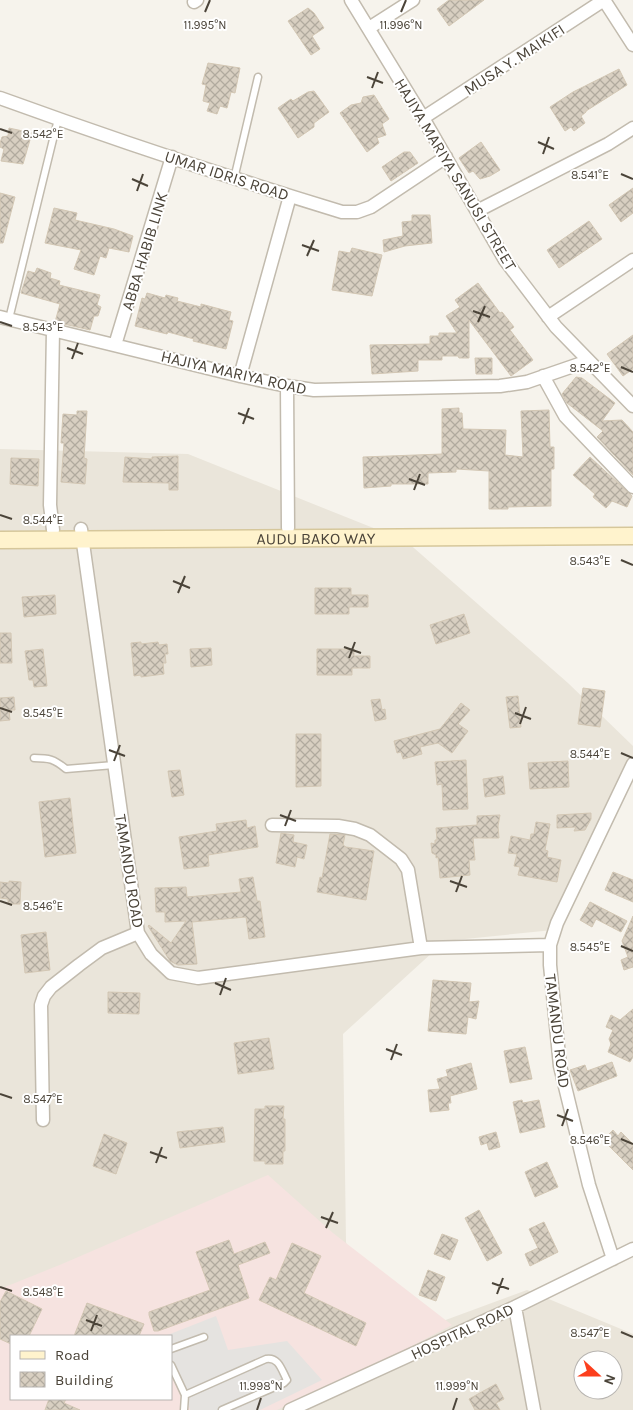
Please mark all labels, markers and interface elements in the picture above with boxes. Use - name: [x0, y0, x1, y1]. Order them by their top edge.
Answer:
- text: 11.995°N: [183, 18, 227, 32]
- text: 11.996°N: [379, 18, 423, 32]
- street label: MUSA Y. MAIKIFI: [460, 20, 568, 99]
- street label: HAJIYA MARIYA SANUSI STREET: [391, 75, 521, 274]
- text: 8.542°E: [23, 127, 63, 141]
- street label: UMAR IDRIS ROAD: [162, 146, 291, 205]
- text: 8.541°E: [571, 168, 609, 182]
- street label: ABBA HABIB LINK: [117, 189, 172, 313]
- text: 8.543°E: [23, 320, 63, 334]
- street label: HAJIYA MARIYA ROAD: [159, 346, 309, 399]
- text: 8.542°E: [570, 361, 610, 375]
- text: 8.544°E: [23, 513, 63, 527]
- street label: AUDU BAKO WAY: [257, 529, 376, 548]
- text: 8.543°E: [570, 554, 610, 568]
- text: 8.545°E: [23, 706, 63, 720]
- text: 8.544°E: [570, 747, 610, 761]
- street label: TAMANDU ROAD: [111, 813, 148, 929]
- text: 8.546°E: [23, 899, 63, 913]
- text: 8.545°E: [570, 940, 610, 954]
- street label: TAMANDU ROAD: [541, 973, 574, 1089]
- text: 8.547°E: [23, 1092, 63, 1106]
- text: 8.546°E: [570, 1133, 610, 1147]
- text: 8.548°E: [22, 1285, 64, 1299]
- street label: HOSPITAL ROAD: [408, 1299, 517, 1364]
- text: 8.547°E: [570, 1326, 610, 1340]
- legend: [10, 1335, 172, 1400]
- text: Road: [55, 1346, 90, 1364]
- north arrow: [573, 1350, 623, 1400]
- text: Building: [55, 1371, 113, 1389]
- text: N: [600, 1372, 619, 1387]
- text: 11.998°N: [239, 1379, 283, 1393]
- text: 11.999°N: [435, 1379, 479, 1393]

